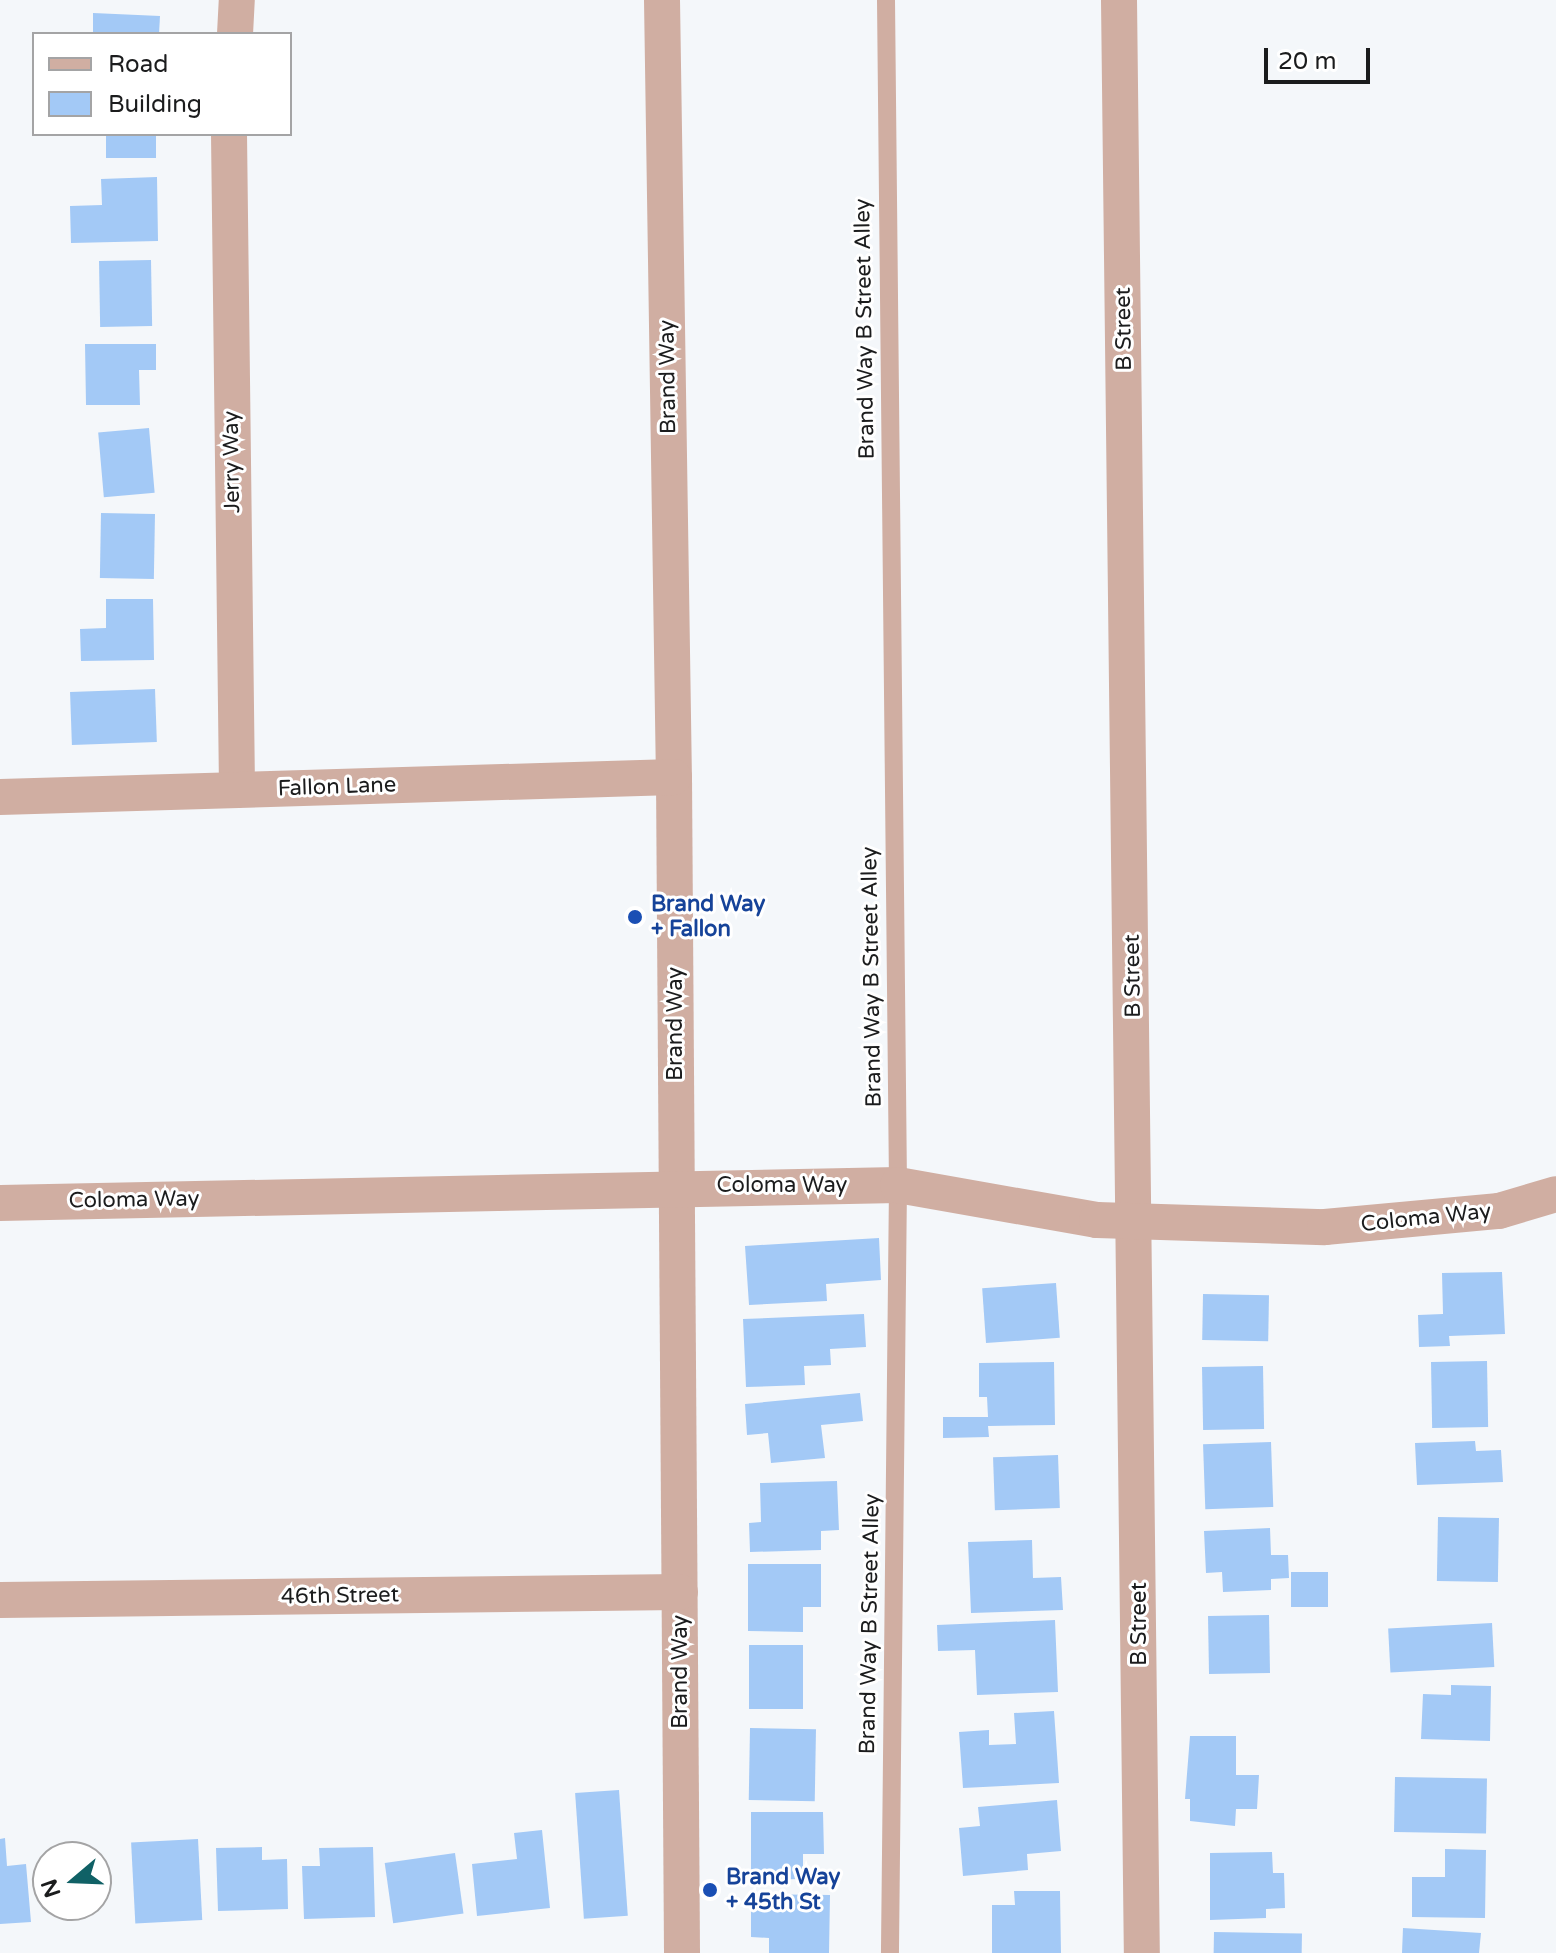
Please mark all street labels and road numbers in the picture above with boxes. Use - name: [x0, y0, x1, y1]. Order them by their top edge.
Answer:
- street label: Brand Way B Street Alley: [850, 198, 880, 460]
- street label: B Street: [1110, 287, 1138, 371]
- street label: Brand Way: [654, 320, 682, 434]
- street label: Jerry Way: [218, 411, 246, 513]
- street label: Fallon Lane: [277, 772, 397, 802]
- street label: Brand Way B Street Alley: [857, 846, 887, 1108]
- street label: B Street: [1119, 934, 1147, 1018]
- street label: Brand Way: [663, 967, 689, 1081]
- street label: Coloma Way: [717, 1173, 847, 1199]
- street label: Coloma Way: [68, 1186, 200, 1214]
- street label: Coloma Way: [1360, 1198, 1492, 1238]
- street label: Brand Way B Street Alley: [855, 1493, 885, 1755]
- street label: 46th Street: [281, 1582, 399, 1610]
- street label: B Street: [1127, 1582, 1153, 1666]
- street label: Brand Way: [668, 1615, 694, 1729]

